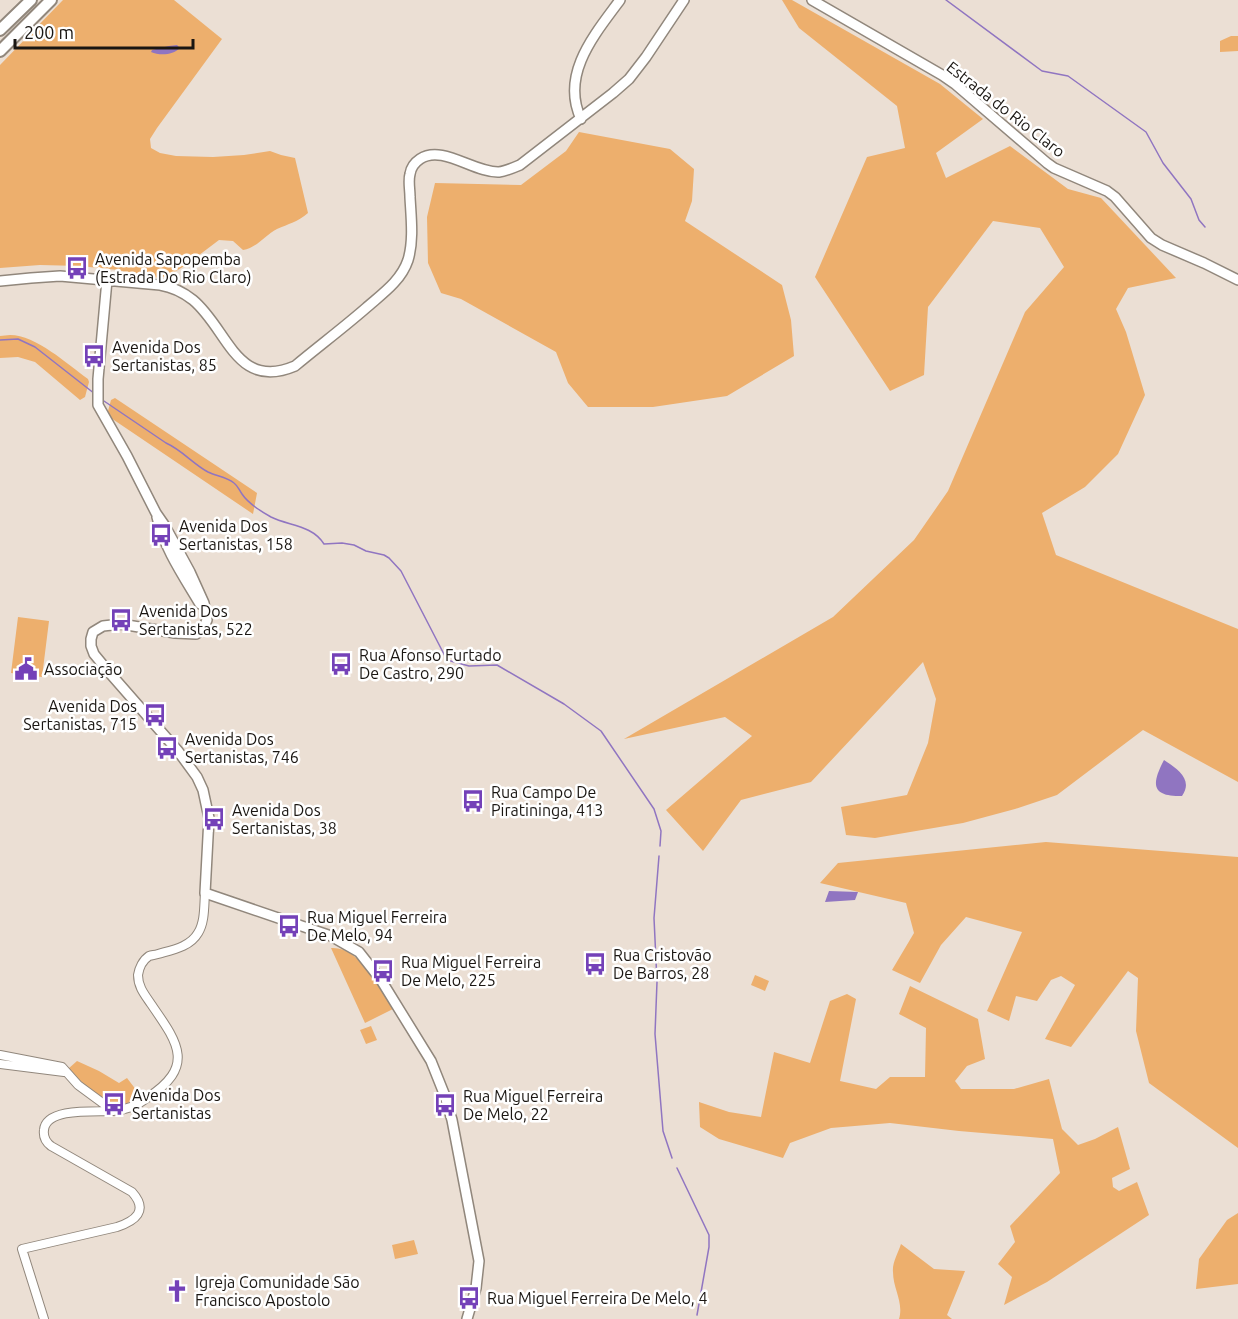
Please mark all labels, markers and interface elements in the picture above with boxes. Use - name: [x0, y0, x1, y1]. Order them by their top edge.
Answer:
- scale bar: [15, 12, 194, 50]
- text: 200 m: [24, 22, 74, 42]
- street label: Estrada do Rio Claro: [943, 57, 1069, 161]
- place label: Avenida Sapopemba (Estrada Do Rio Claro): [95, 250, 251, 287]
- bus stop icon: Avenida Sapopemba (Estrada Do Rio Claro): [64, 255, 90, 281]
- place label: Avenida Dos Sertanistas, 85: [112, 338, 217, 374]
- bus stop icon: Avenida Dos Sertanistas, 85: [81, 343, 107, 369]
- place label: Avenida Dos Sertanistas, 158: [179, 517, 293, 553]
- bus stop icon: Avenida Dos Sertanistas, 158: [148, 522, 174, 548]
- place label: Avenida Dos Sertanistas, 522: [139, 602, 253, 638]
- bus stop icon: Avenida Dos Sertanistas, 522: [108, 607, 134, 633]
- place label: Rua Afonso Furtado De Castro, 290: [359, 646, 502, 682]
- bus stop icon: Rua Afonso Furtado De Castro, 290: [328, 651, 354, 677]
- public building icon: Associação: [13, 656, 39, 682]
- place label: Associação: [44, 660, 122, 678]
- place label: Avenida Dos Sertanistas, 715: [23, 697, 137, 733]
- bus stop icon: Avenida Dos Sertanistas, 715: [142, 702, 168, 728]
- place label: Avenida Dos Sertanistas, 746: [185, 730, 299, 766]
- bus stop icon: Avenida Dos Sertanistas, 746: [154, 735, 180, 761]
- place label: Rua Campo De Piratininga, 413: [491, 783, 603, 819]
- bus stop icon: Rua Campo De Piratininga, 413: [460, 788, 486, 814]
- place label: Avenida Dos Sertanistas, 38: [232, 801, 337, 837]
- bus stop icon: Avenida Dos Sertanistas, 38: [201, 806, 227, 832]
- place label: Rua Miguel Ferreira De Melo, 94: [307, 908, 447, 944]
- bus stop icon: Rua Miguel Ferreira De Melo, 94: [276, 913, 302, 939]
- place label: Rua Cristovão De Barros, 28: [613, 946, 712, 982]
- bus stop icon: Rua Cristovão De Barros, 28: [582, 951, 608, 977]
- place label: Rua Miguel Ferreira De Melo, 225: [401, 953, 541, 989]
- bus stop icon: Rua Miguel Ferreira De Melo, 225: [370, 958, 396, 984]
- place label: Avenida Dos Sertanistas: [132, 1086, 221, 1122]
- place label: Rua Miguel Ferreira De Melo, 22: [463, 1087, 603, 1123]
- bus stop icon: Avenida Dos Sertanistas: [101, 1091, 127, 1117]
- bus stop icon: Rua Miguel Ferreira De Melo, 22: [432, 1092, 458, 1118]
- place label: Igreja Comunidade São Francisco Apostolo: [195, 1273, 360, 1309]
- church icon: Igreja Comunidade São Francisco Apostolo: [164, 1278, 190, 1304]
- bus stop icon: Rua Miguel Ferreira De Melo, 4: [456, 1285, 482, 1311]
- place label: Rua Miguel Ferreira De Melo, 4: [487, 1289, 707, 1307]

